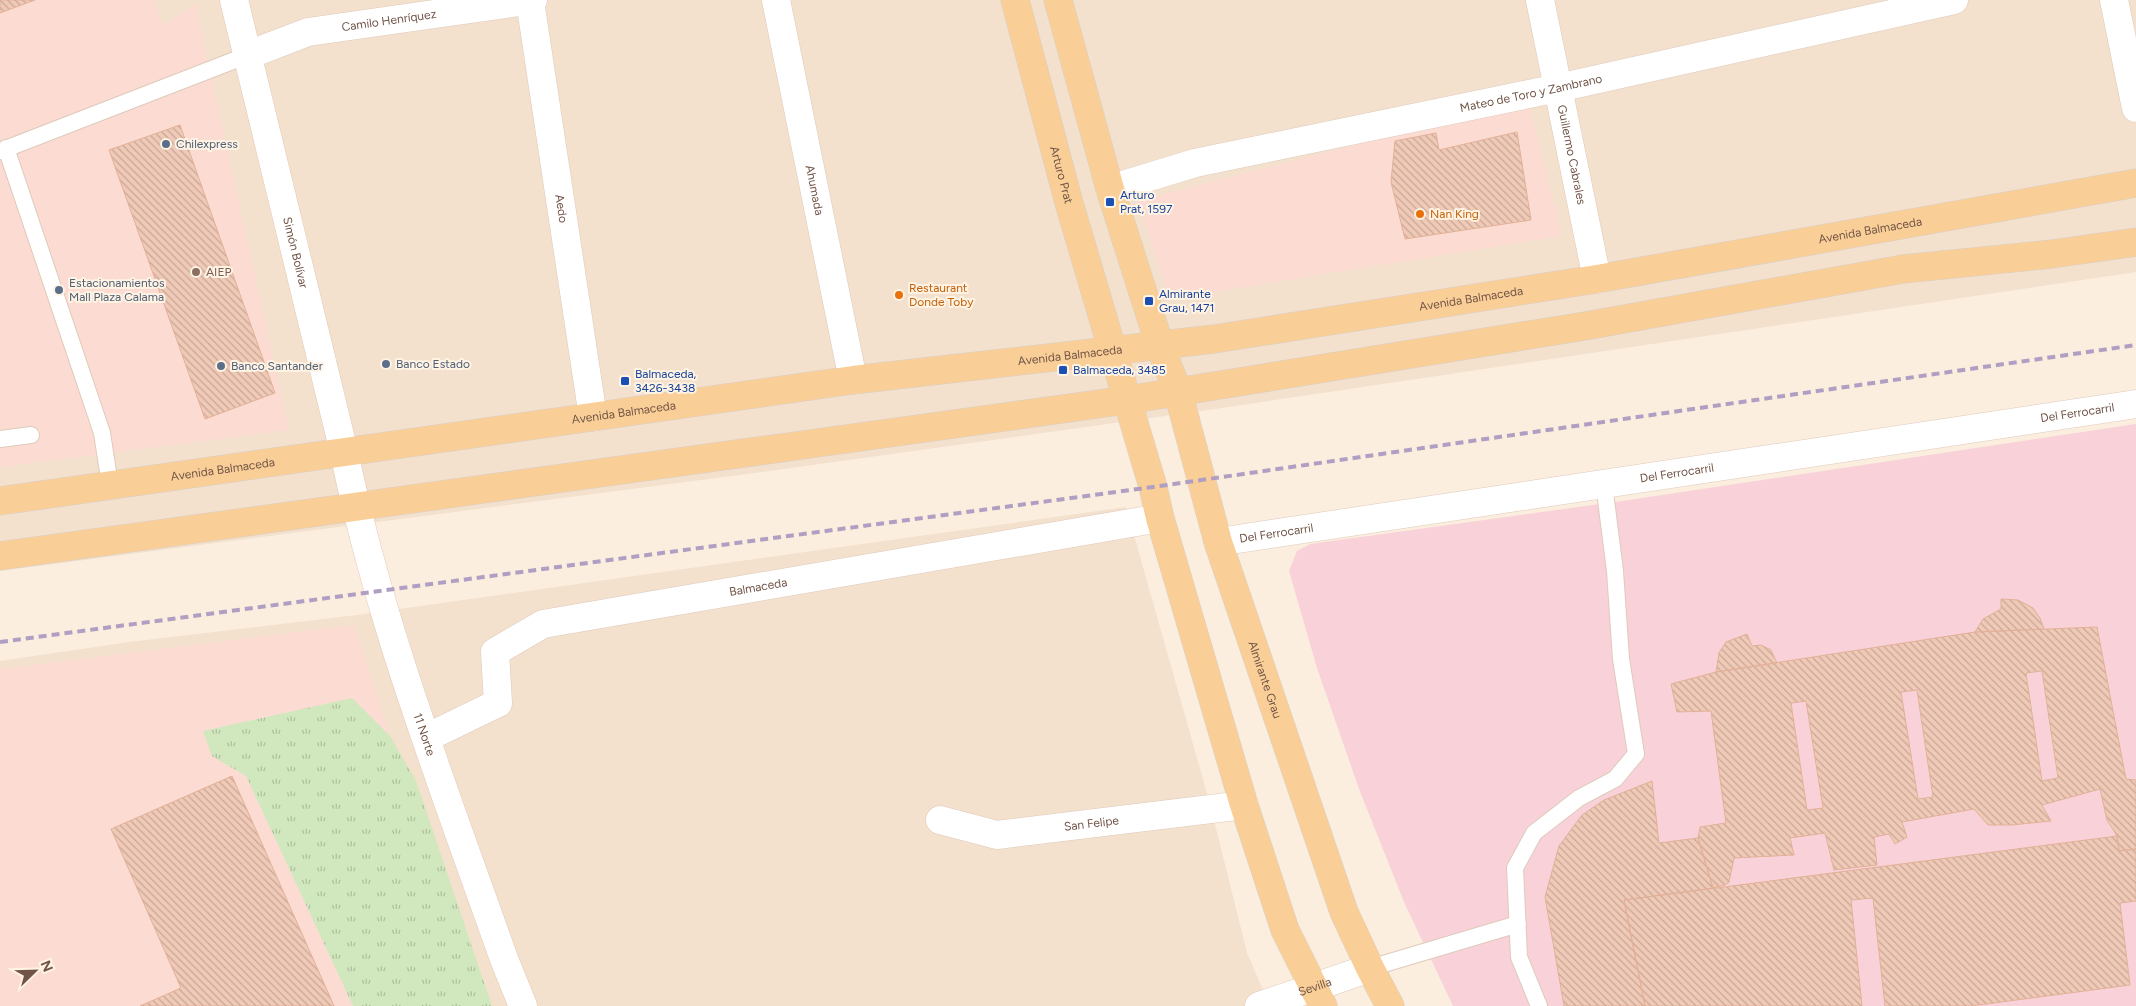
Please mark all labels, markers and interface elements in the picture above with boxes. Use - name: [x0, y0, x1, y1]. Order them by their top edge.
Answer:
- street label: Camilo Henríquez: [341, 7, 437, 34]
- street label: Mateo de Toro y Zambrano: [1459, 71, 1603, 115]
- street label: Guillermo Cabrales: [1555, 104, 1589, 206]
- place label: Chilexpress: [176, 137, 238, 151]
- marker: Chilexpress: [160, 138, 172, 150]
- street label: Arturo Prat: [1047, 145, 1076, 206]
- street label: Ahumada: [803, 164, 826, 217]
- place label: Arturo Prat, 1597: [1120, 188, 1173, 216]
- street label: Aedo: [552, 193, 571, 224]
- marker: Arturo Prat, 1597: [1104, 196, 1116, 208]
- place label: Nan King: [1430, 207, 1479, 221]
- marker: Nan King: [1414, 208, 1426, 220]
- street label: Avenida Balmaceda: [1817, 214, 1923, 246]
- street label: Simón Bolívar: [280, 215, 311, 290]
- place label: AIEP: [206, 265, 231, 279]
- marker: AIEP: [190, 266, 202, 278]
- place label: Estacionamientos Mall Plaza Calama: [69, 276, 165, 304]
- place label: Restaurant Donde Toby: [909, 281, 974, 309]
- marker: Estacionamientos Mall Plaza Calama: [53, 284, 65, 296]
- street label: Avenida Balmaceda: [1418, 284, 1524, 314]
- place label: Almirante Grau, 1471: [1159, 287, 1214, 315]
- marker: Restaurant Donde Toby: [893, 289, 905, 301]
- marker: Almirante Grau, 1471: [1143, 295, 1155, 307]
- street label: Avenida Balmaceda: [1017, 342, 1123, 368]
- place label: Banco Estado: [396, 357, 470, 371]
- marker: Banco Estado: [380, 358, 392, 370]
- place label: Banco Santander: [231, 359, 323, 373]
- marker: Banco Santander: [215, 360, 227, 372]
- place label: Balmaceda, 3485: [1073, 363, 1166, 377]
- marker: Balmaceda, 3485: [1057, 364, 1069, 376]
- place label: Balmaceda, 3426-3438: [635, 367, 697, 395]
- marker: Balmaceda, 3426-3438: [619, 375, 631, 387]
- street label: Avenida Balmaceda: [571, 398, 677, 427]
- street label: Del Ferrocarril: [2039, 400, 2115, 425]
- street label: Avenida Balmaceda: [170, 455, 276, 484]
- street label: Del Ferrocarril: [1639, 461, 1715, 486]
- street label: Del Ferrocarril: [1238, 521, 1314, 546]
- street label: Balmaceda: [728, 575, 788, 599]
- street label: Almirante Grau: [1245, 639, 1285, 720]
- street label: 11 Norte: [411, 711, 438, 758]
- street label: San Felipe: [1063, 813, 1120, 834]
- north arrow: [10, 946, 60, 996]
- text: N: [37, 958, 56, 974]
- street label: Sevilla: [1296, 975, 1333, 999]

